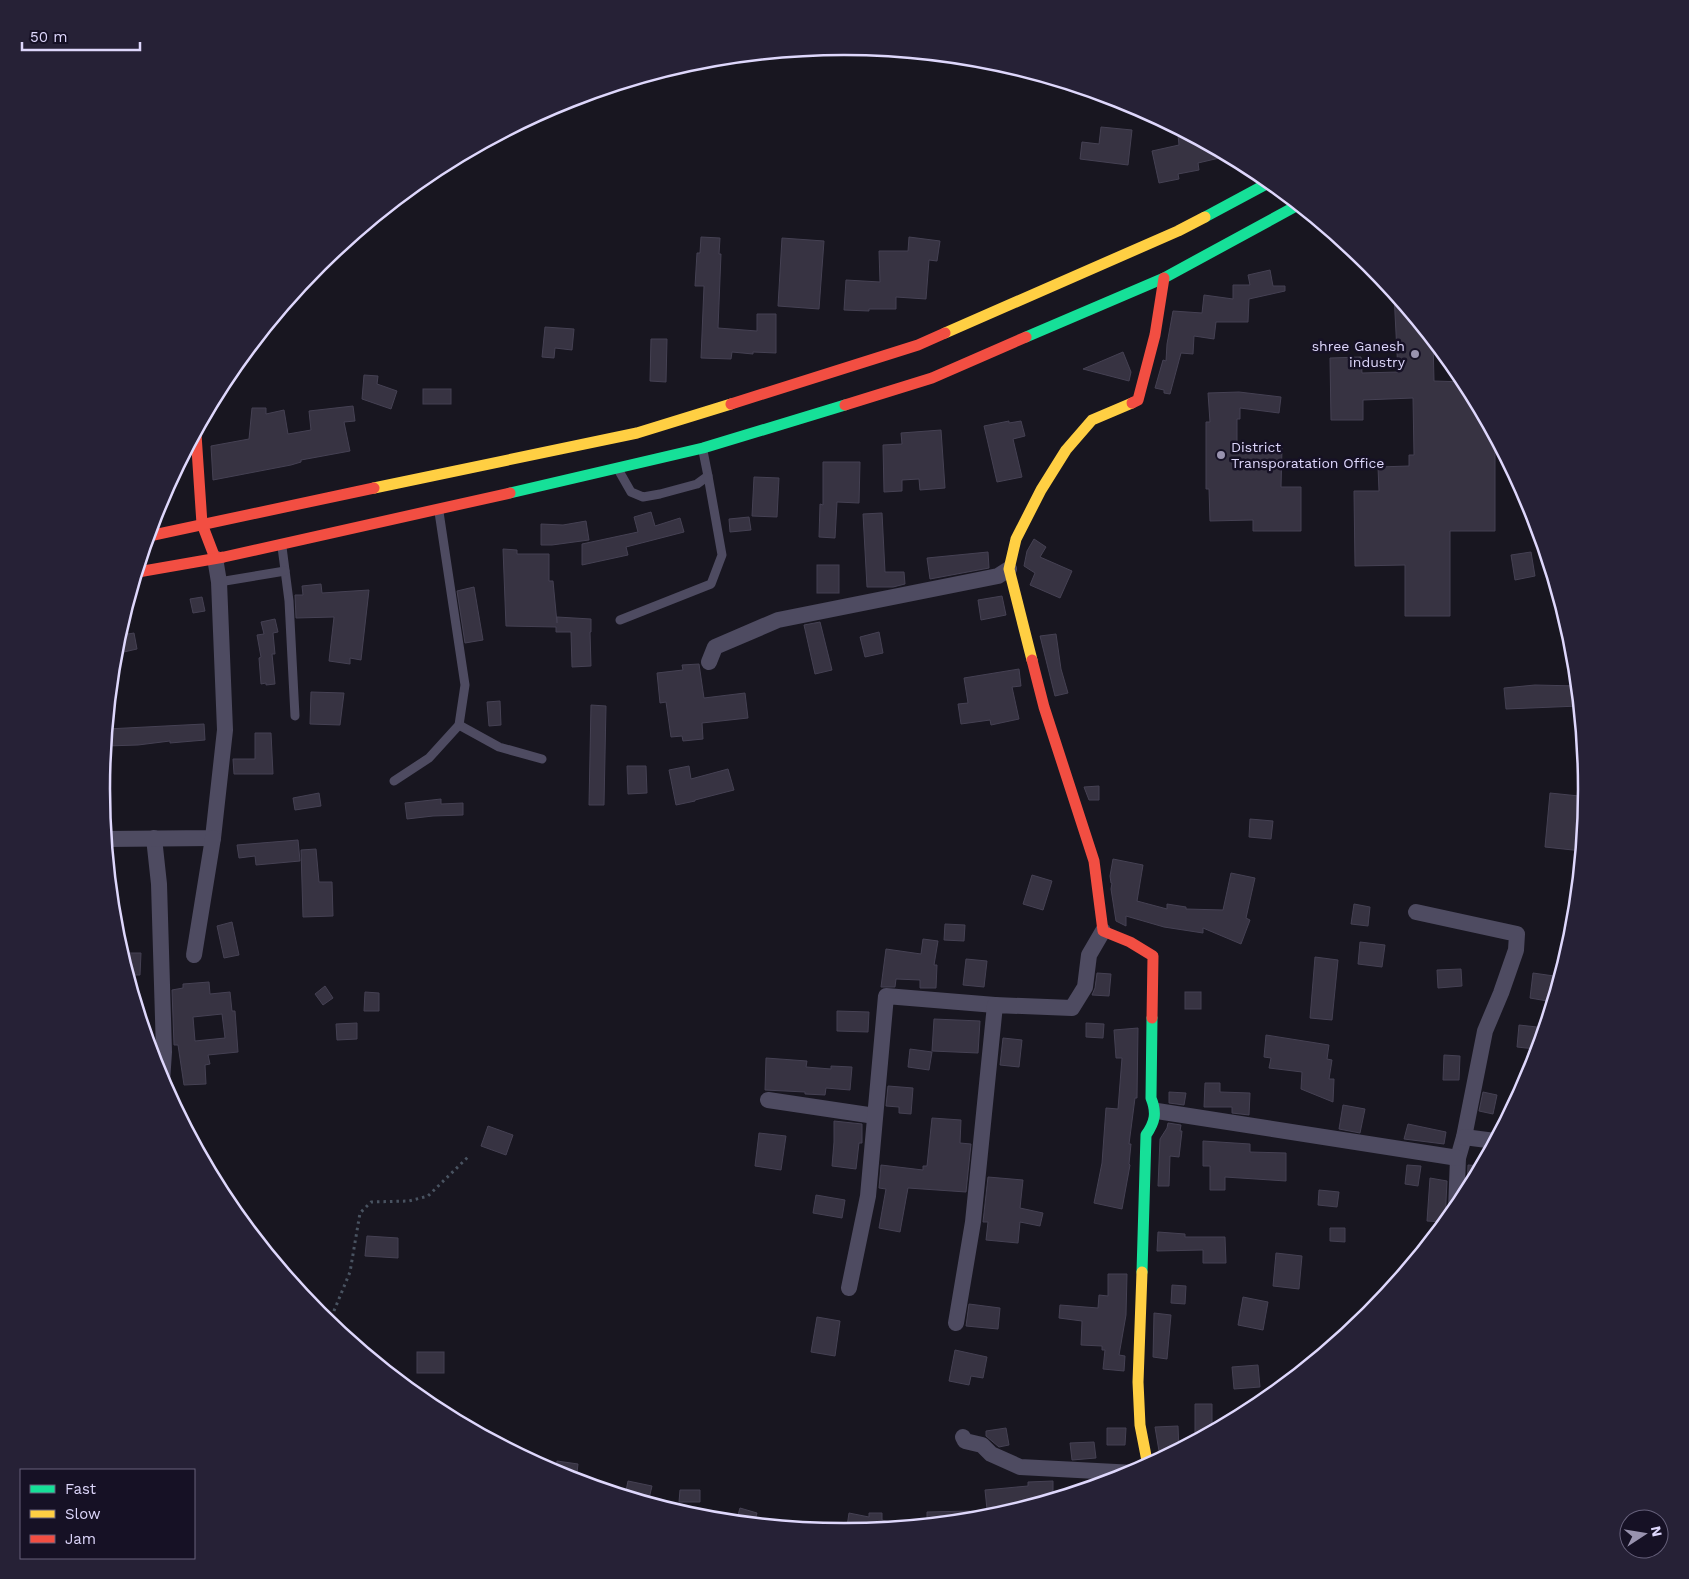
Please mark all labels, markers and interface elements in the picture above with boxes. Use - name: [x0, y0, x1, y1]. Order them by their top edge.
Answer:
- scale bar: [22, 20, 140, 52]
- text: 50 m: [30, 28, 67, 46]
- place label: shree Ganesh industry: [1312, 338, 1406, 370]
- marker: shree Ganesh industry: [1409, 348, 1421, 360]
- place label: District Transporatation Office: [1231, 439, 1384, 471]
- marker: District Transporatation Office: [1215, 449, 1227, 461]
- legend: [20, 1469, 195, 1559]
- text: Fast: [65, 1480, 97, 1498]
- text: Slow: [65, 1505, 101, 1523]
- north arrow: [1619, 1509, 1669, 1559]
- text: N: [1648, 1525, 1666, 1538]
- text: Jam: [65, 1530, 96, 1548]

